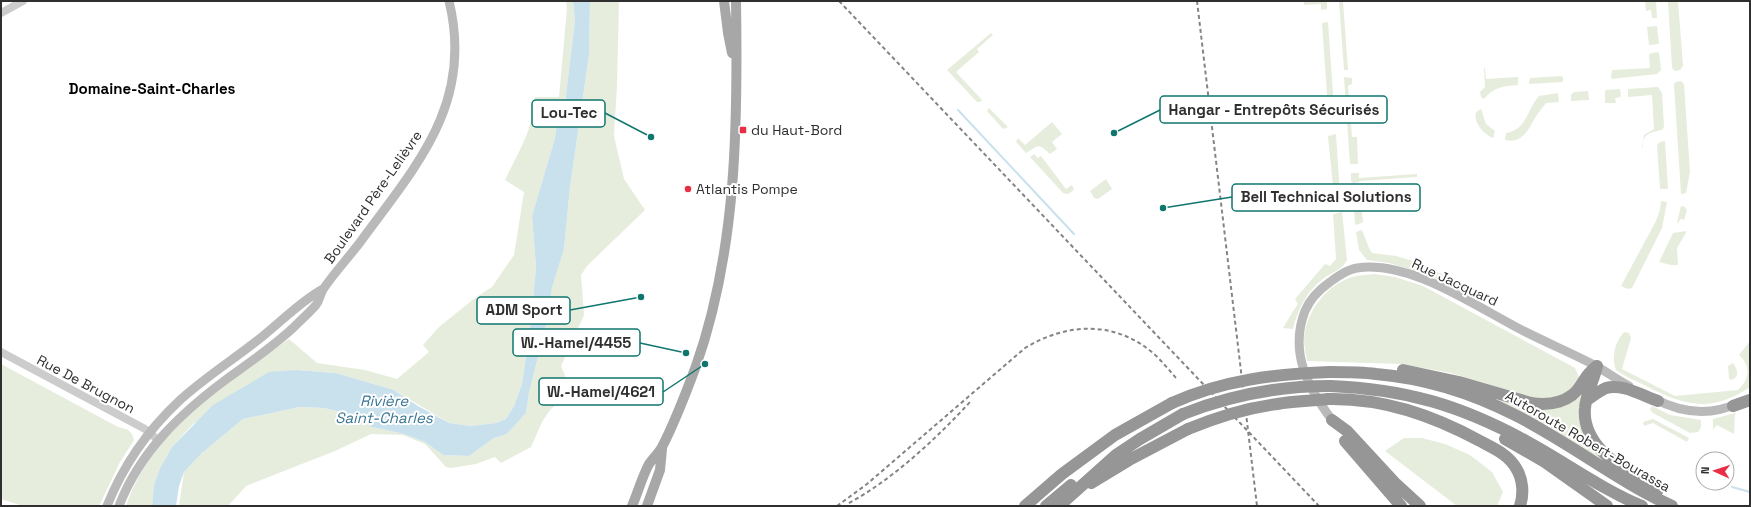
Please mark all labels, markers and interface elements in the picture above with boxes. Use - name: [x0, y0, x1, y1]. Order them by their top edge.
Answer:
- district label: Domaine-Saint-Charles: [69, 79, 236, 98]
- callout: Hangar - Entrepôts Sécurisés: [1160, 96, 1387, 123]
- callout: Lou-Tec: [532, 100, 605, 127]
- text: Hangar - Entrepôts Sécurisés: [1169, 100, 1380, 119]
- text: Lou-Tec: [541, 103, 598, 122]
- place label: du Haut-Bord: [751, 121, 842, 139]
- marker: du Haut-Bord: [738, 125, 748, 135]
- street label: Boulevard Père-Lelièvre: [320, 127, 426, 267]
- place label: Atlantis Pompe: [696, 180, 798, 198]
- marker: Atlantis Pompe: [683, 184, 693, 194]
- callout: Bell Technical Solutions: [1232, 184, 1420, 211]
- text: Bell Technical Solutions: [1240, 187, 1412, 206]
- street label: Rue Jacquard: [1409, 254, 1501, 310]
- callout: ADM Sport: [477, 297, 570, 324]
- text: ADM Sport: [485, 300, 563, 319]
- callout: W.-Hamel/4455: [513, 329, 640, 356]
- text: W.-Hamel/4455: [521, 333, 631, 352]
- street label: Rue De Brugnon: [34, 351, 138, 417]
- callout: W.-Hamel/4621: [539, 378, 663, 405]
- text: W.-Hamel/4621: [547, 382, 655, 401]
- street label: Autoroute Robert-Bourassa: [1502, 386, 1674, 496]
- water label: Rivière Saint-Charles: [335, 391, 434, 427]
- north arrow: [1695, 451, 1735, 491]
- text: N: [1698, 466, 1712, 475]

